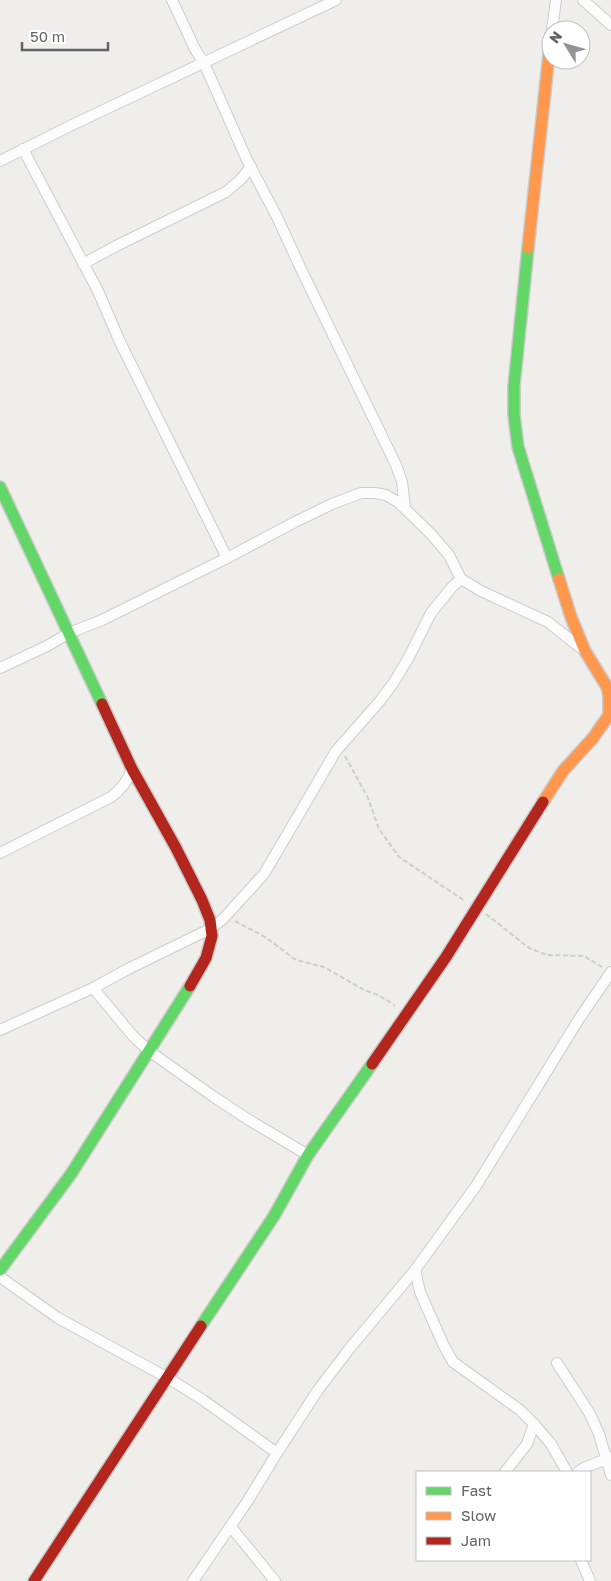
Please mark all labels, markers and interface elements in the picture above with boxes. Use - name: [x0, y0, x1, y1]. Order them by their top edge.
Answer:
- scale bar: [22, 20, 109, 52]
- north arrow: [541, 20, 591, 70]
- text: 50 m: [30, 27, 65, 45]
- text: N: [545, 28, 565, 46]
- legend: [416, 1471, 591, 1561]
- text: Fast: [461, 1481, 492, 1499]
- text: Slow: [461, 1506, 496, 1524]
- text: Jam: [461, 1531, 491, 1549]

